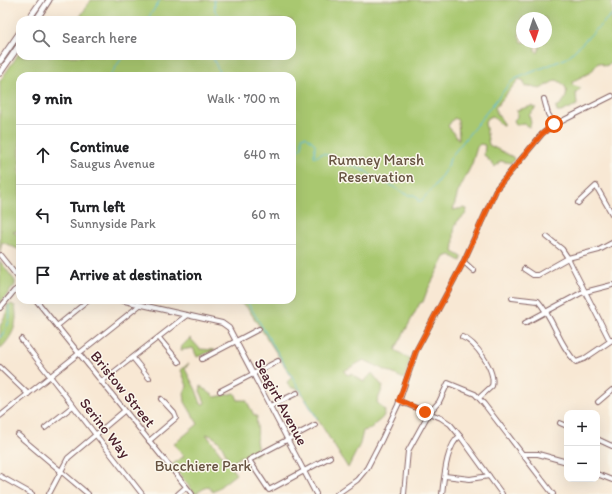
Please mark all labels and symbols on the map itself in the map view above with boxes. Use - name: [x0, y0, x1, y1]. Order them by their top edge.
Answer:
- north arrow: [516, 12, 552, 48]
- route start: [545, 115, 563, 133]
- park label: Rumney Marsh Reservation: [328, 151, 424, 186]
- street label: Bristow Street: [87, 347, 159, 431]
- street label: Seagirt Avenue: [251, 355, 311, 449]
- street label: Serino Way: [76, 394, 134, 462]
- route end: [416, 403, 434, 421]
- park label: Bucchiere Park: [155, 457, 252, 475]

